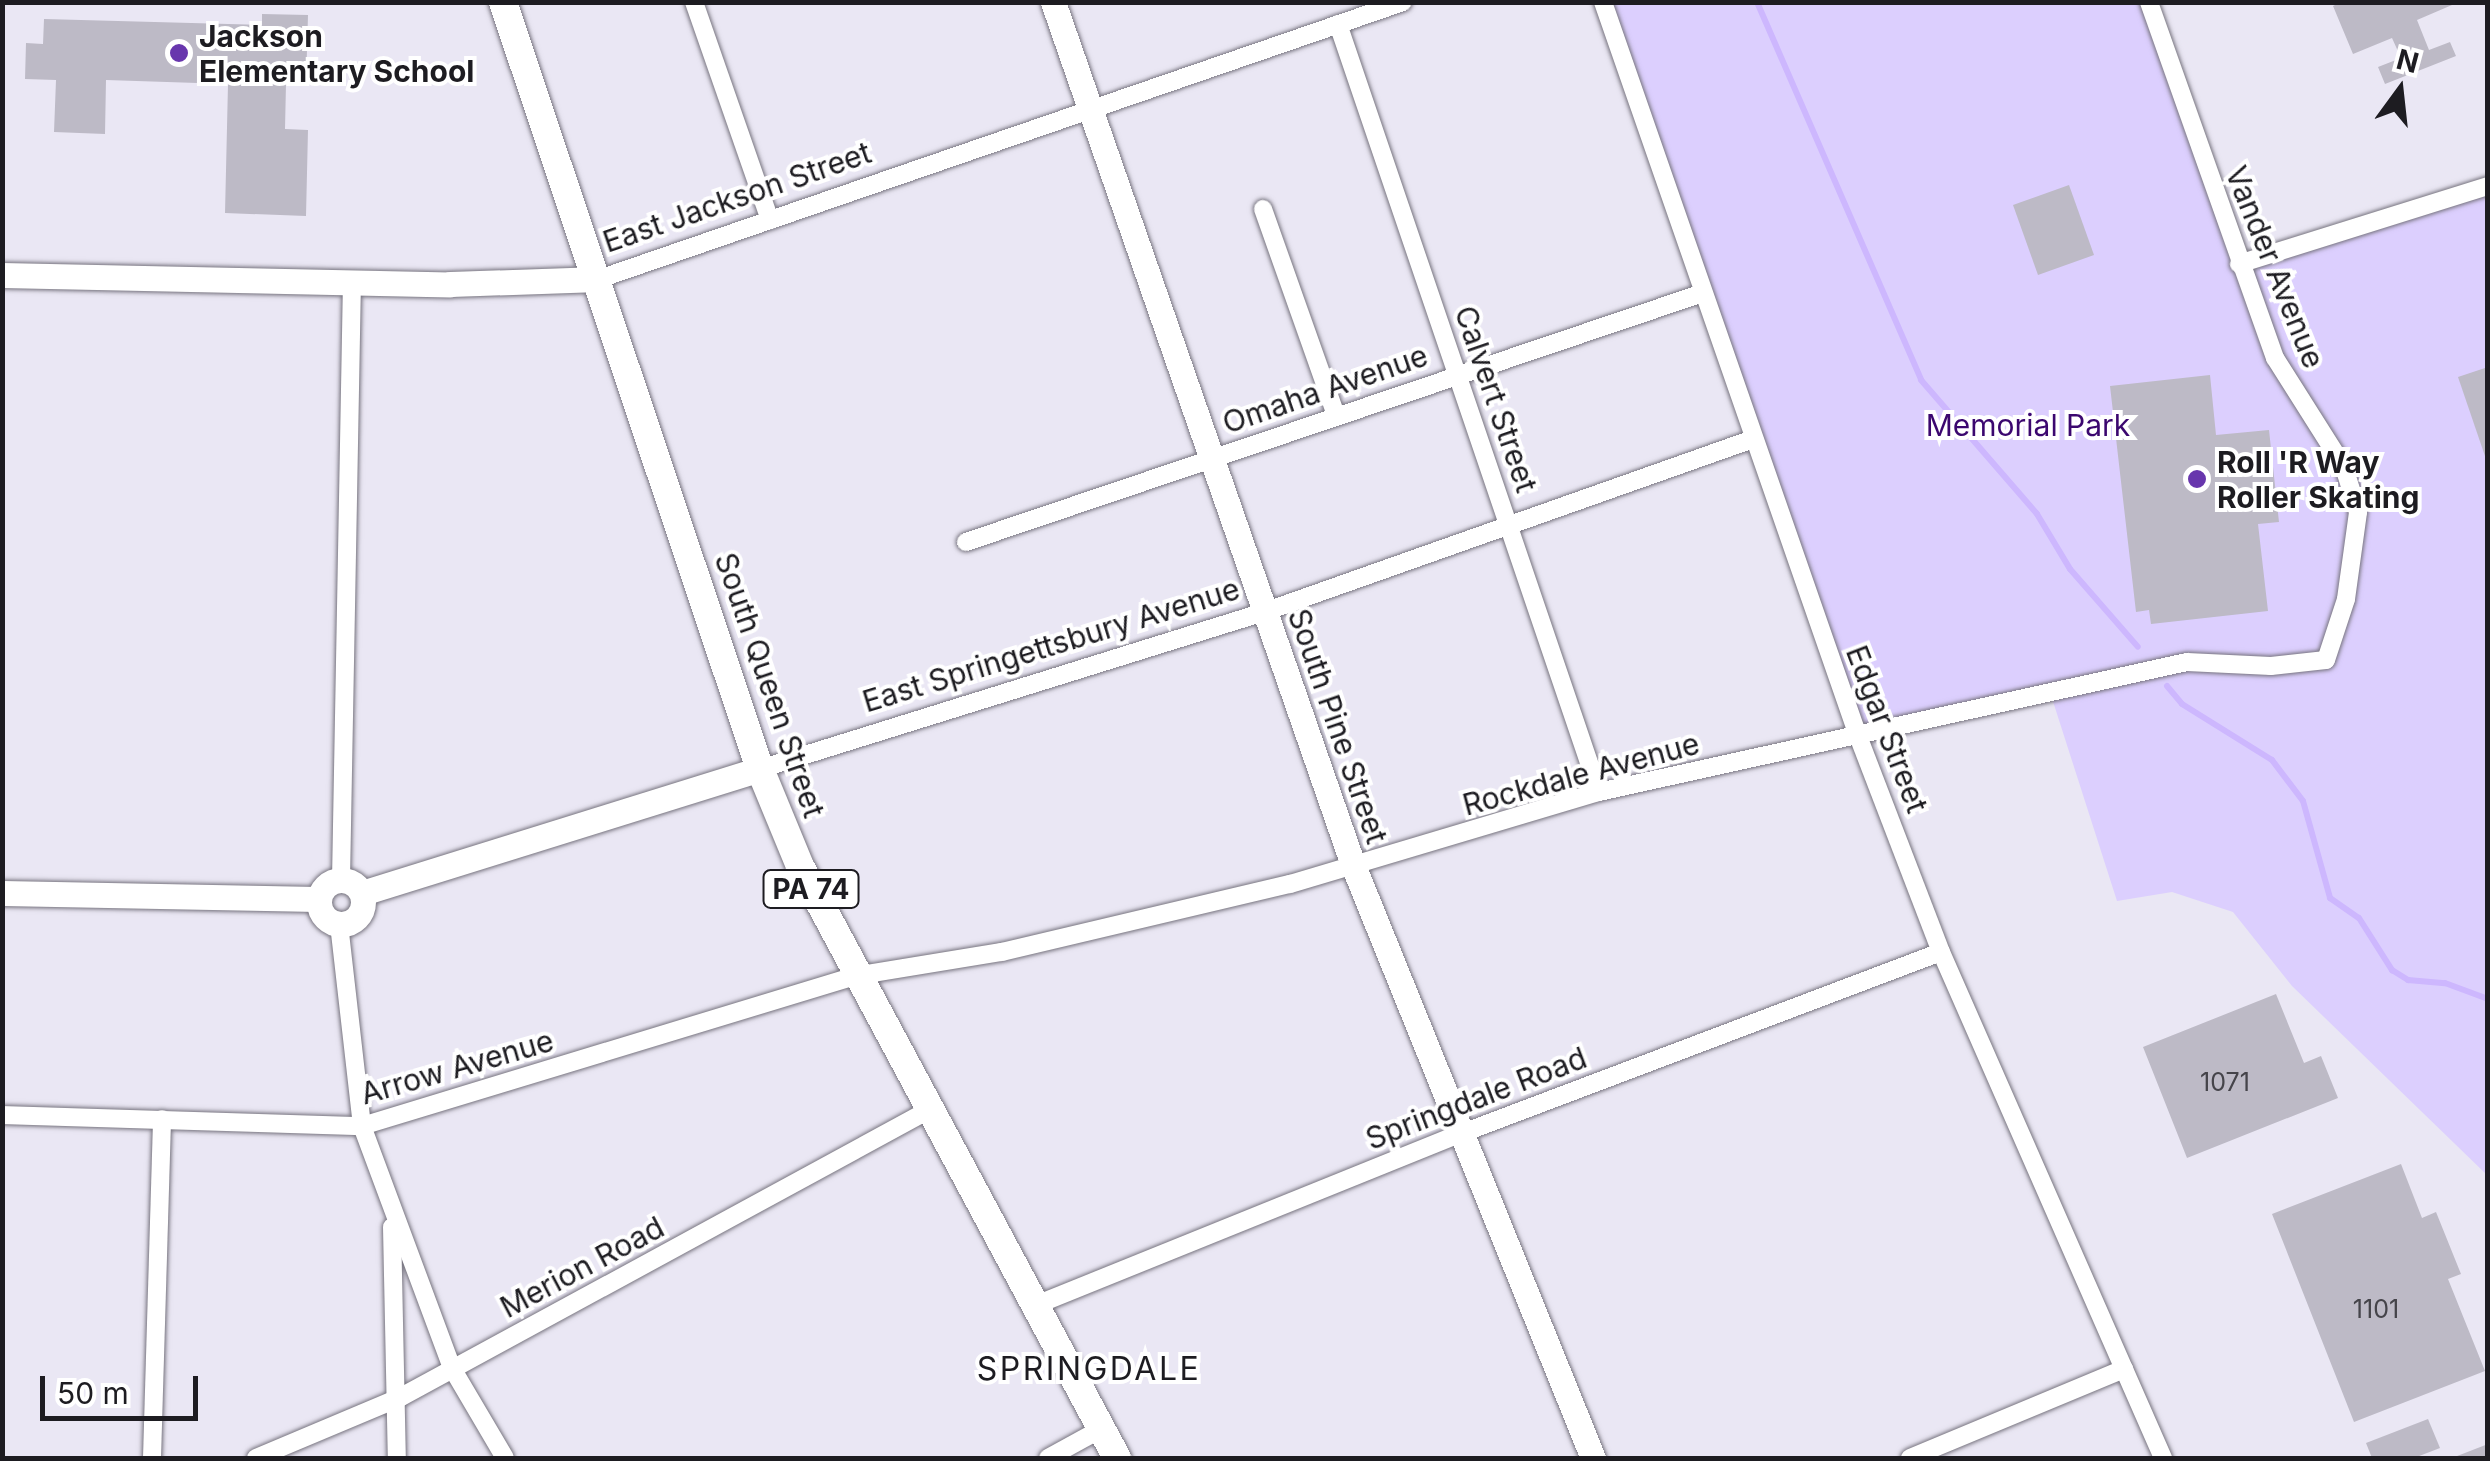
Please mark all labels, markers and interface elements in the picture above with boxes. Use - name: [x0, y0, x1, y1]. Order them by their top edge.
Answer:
- place label: Jackson Elementary School: [199, 18, 474, 88]
- north arrow: [2350, 40, 2450, 140]
- marker: Jackson Elementary School: [168, 42, 190, 64]
- text: N: [2393, 42, 2422, 80]
- street label: East Jackson Street: [598, 134, 876, 260]
- street label: Vander Avenue: [2218, 161, 2332, 373]
- street label: Calvert Street: [1447, 301, 1545, 497]
- street label: Omaha Avenue: [1218, 337, 1432, 441]
- park label: Memorial Park: [1926, 407, 2130, 443]
- place label: Roll 'R Way Roller Skating: [2217, 444, 2419, 514]
- marker: Roll 'R Way Roller Skating: [2186, 468, 2208, 490]
- street label: South Queen Street: [708, 548, 832, 822]
- street label: East Springettsbury Avenue: [858, 570, 1244, 720]
- street label: South Pine Street: [1281, 604, 1395, 848]
- street label: Edgar Street: [1839, 640, 1935, 818]
- street label: Rockdale Avenue: [1459, 725, 1703, 823]
- road number: PA 74: [761, 866, 861, 912]
- street label: Arrow Avenue: [356, 1022, 558, 1112]
- street label: Springdale Road: [1361, 1039, 1591, 1157]
- house number: 1071: [2200, 1067, 2250, 1097]
- street label: Merion Road: [494, 1209, 670, 1325]
- house number: 1101: [2353, 1294, 2399, 1324]
- district label: SPRINGDALE: [977, 1350, 1201, 1388]
- scale bar: [45, 1356, 202, 1418]
- text: 50 m: [57, 1375, 129, 1411]

